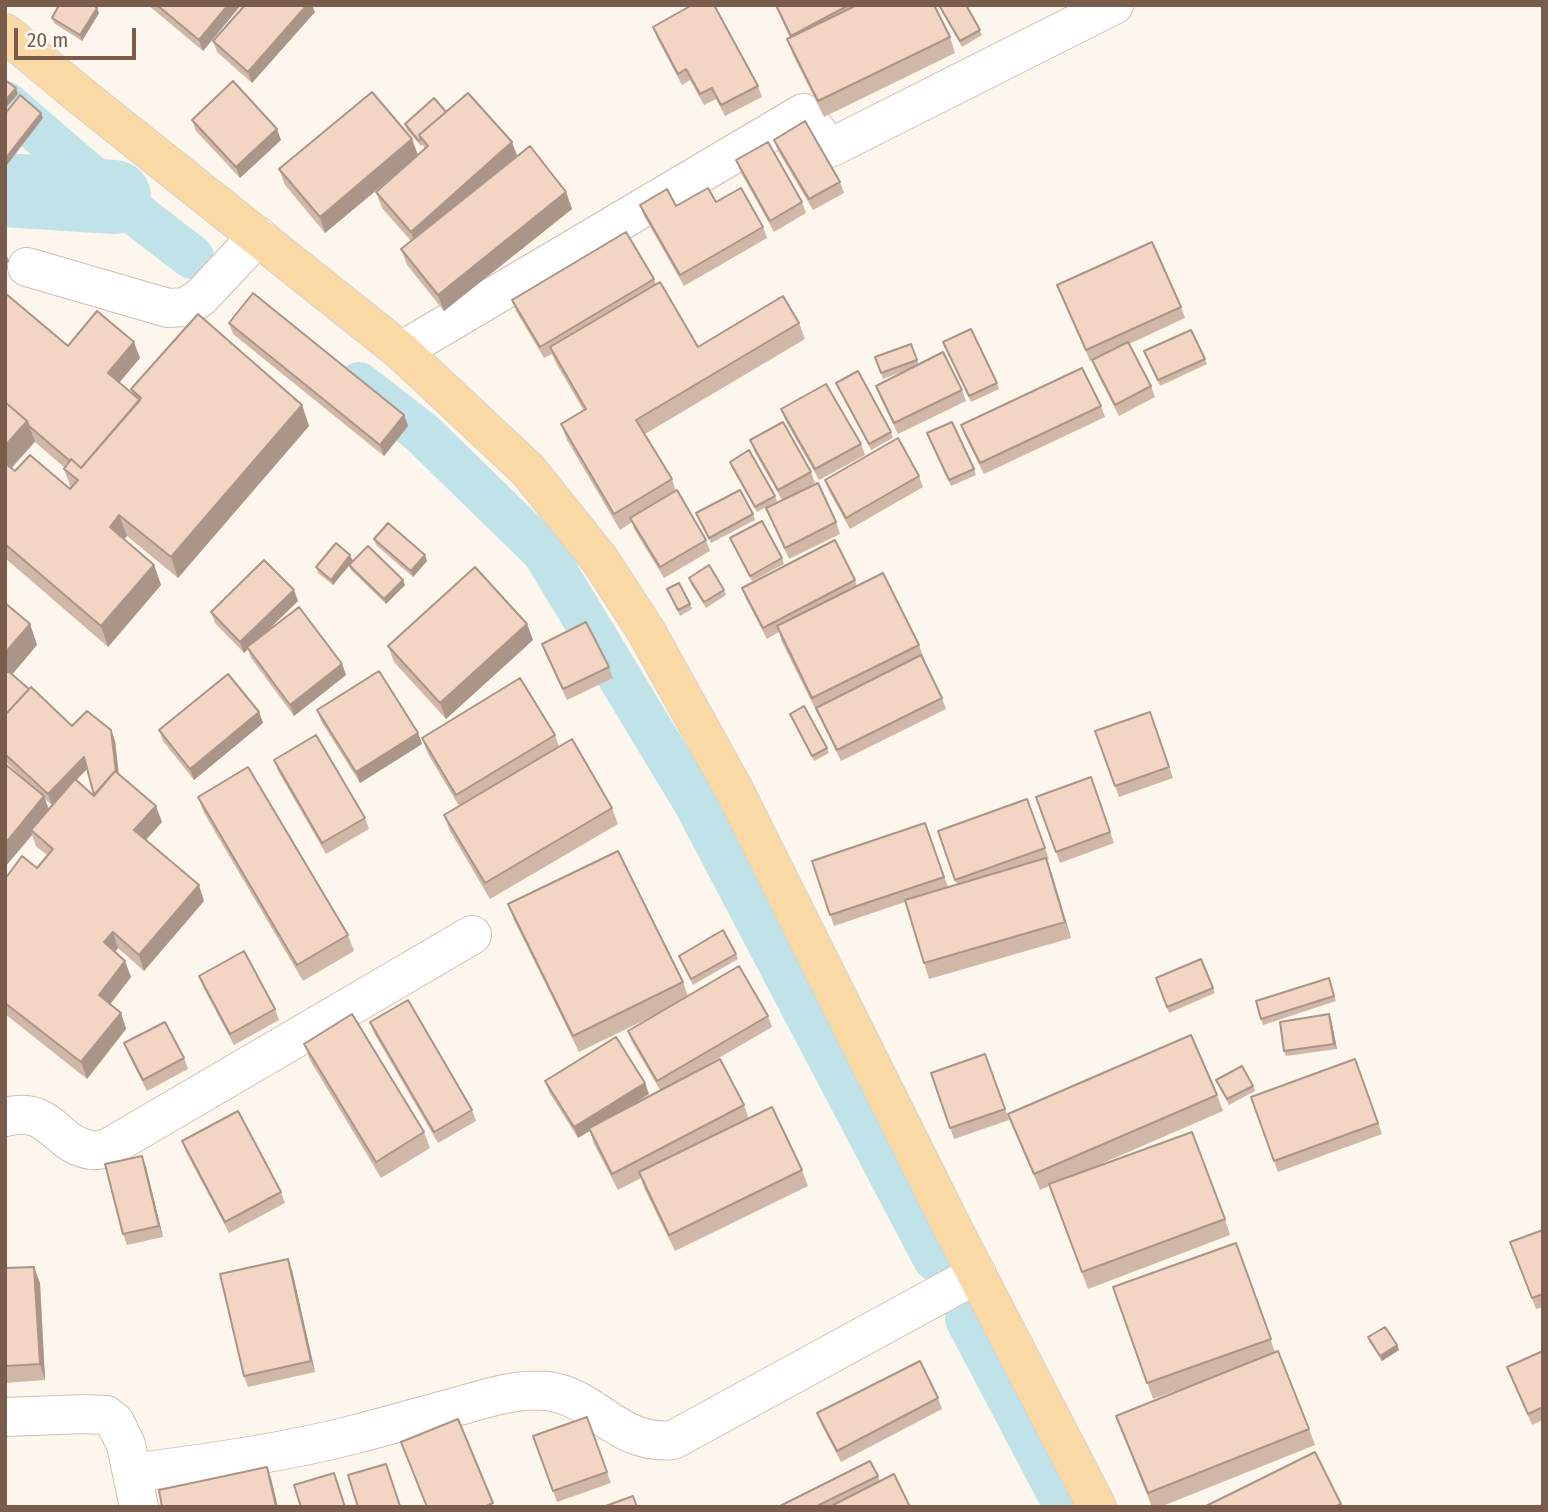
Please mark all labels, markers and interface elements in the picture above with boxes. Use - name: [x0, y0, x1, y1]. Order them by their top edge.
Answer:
- scale bar: [18, 14, 140, 58]
- text: 20 m: [27, 27, 68, 53]

